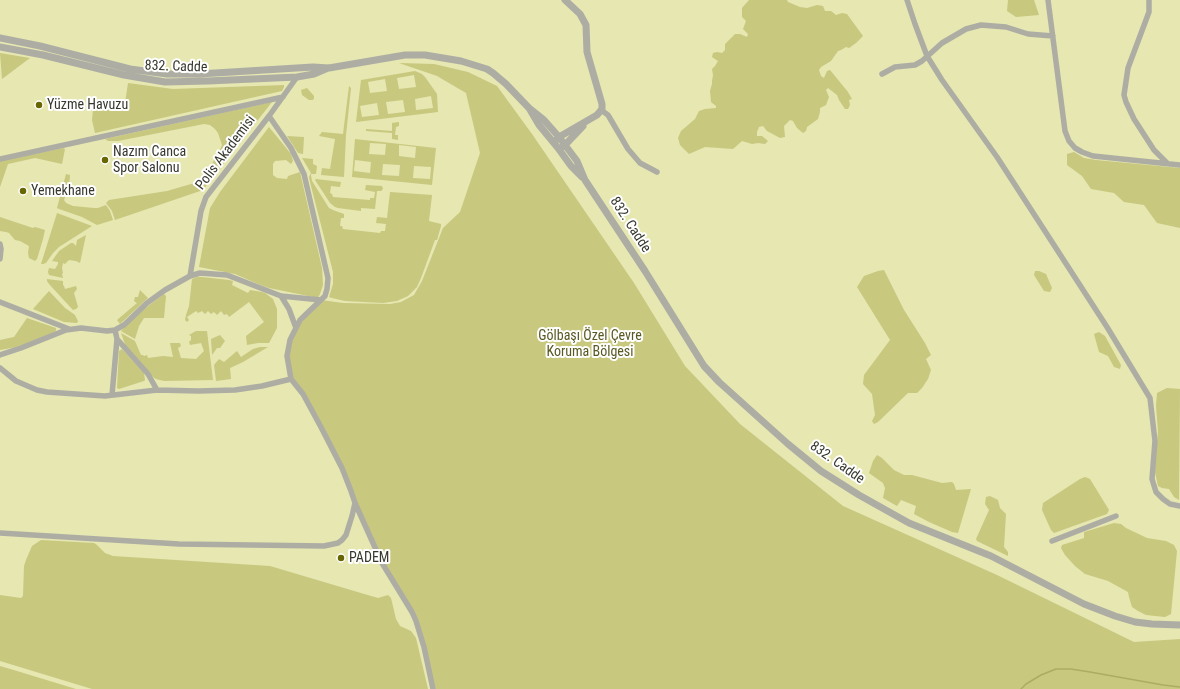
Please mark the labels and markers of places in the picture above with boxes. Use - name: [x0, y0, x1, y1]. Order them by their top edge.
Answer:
- place label: Yüzme Havuzu: [47, 97, 128, 113]
- marker: Yüzme Havuzu: [34, 100, 44, 110]
- place label: Nazım Canca Spor Salonu: [113, 144, 186, 176]
- marker: Nazım Canca Spor Salonu: [100, 155, 110, 165]
- place label: Yemekhane: [31, 183, 95, 199]
- marker: Yemekhane: [18, 186, 28, 196]
- place label: PADEM: [349, 550, 389, 566]
- marker: PADEM: [336, 553, 346, 563]

